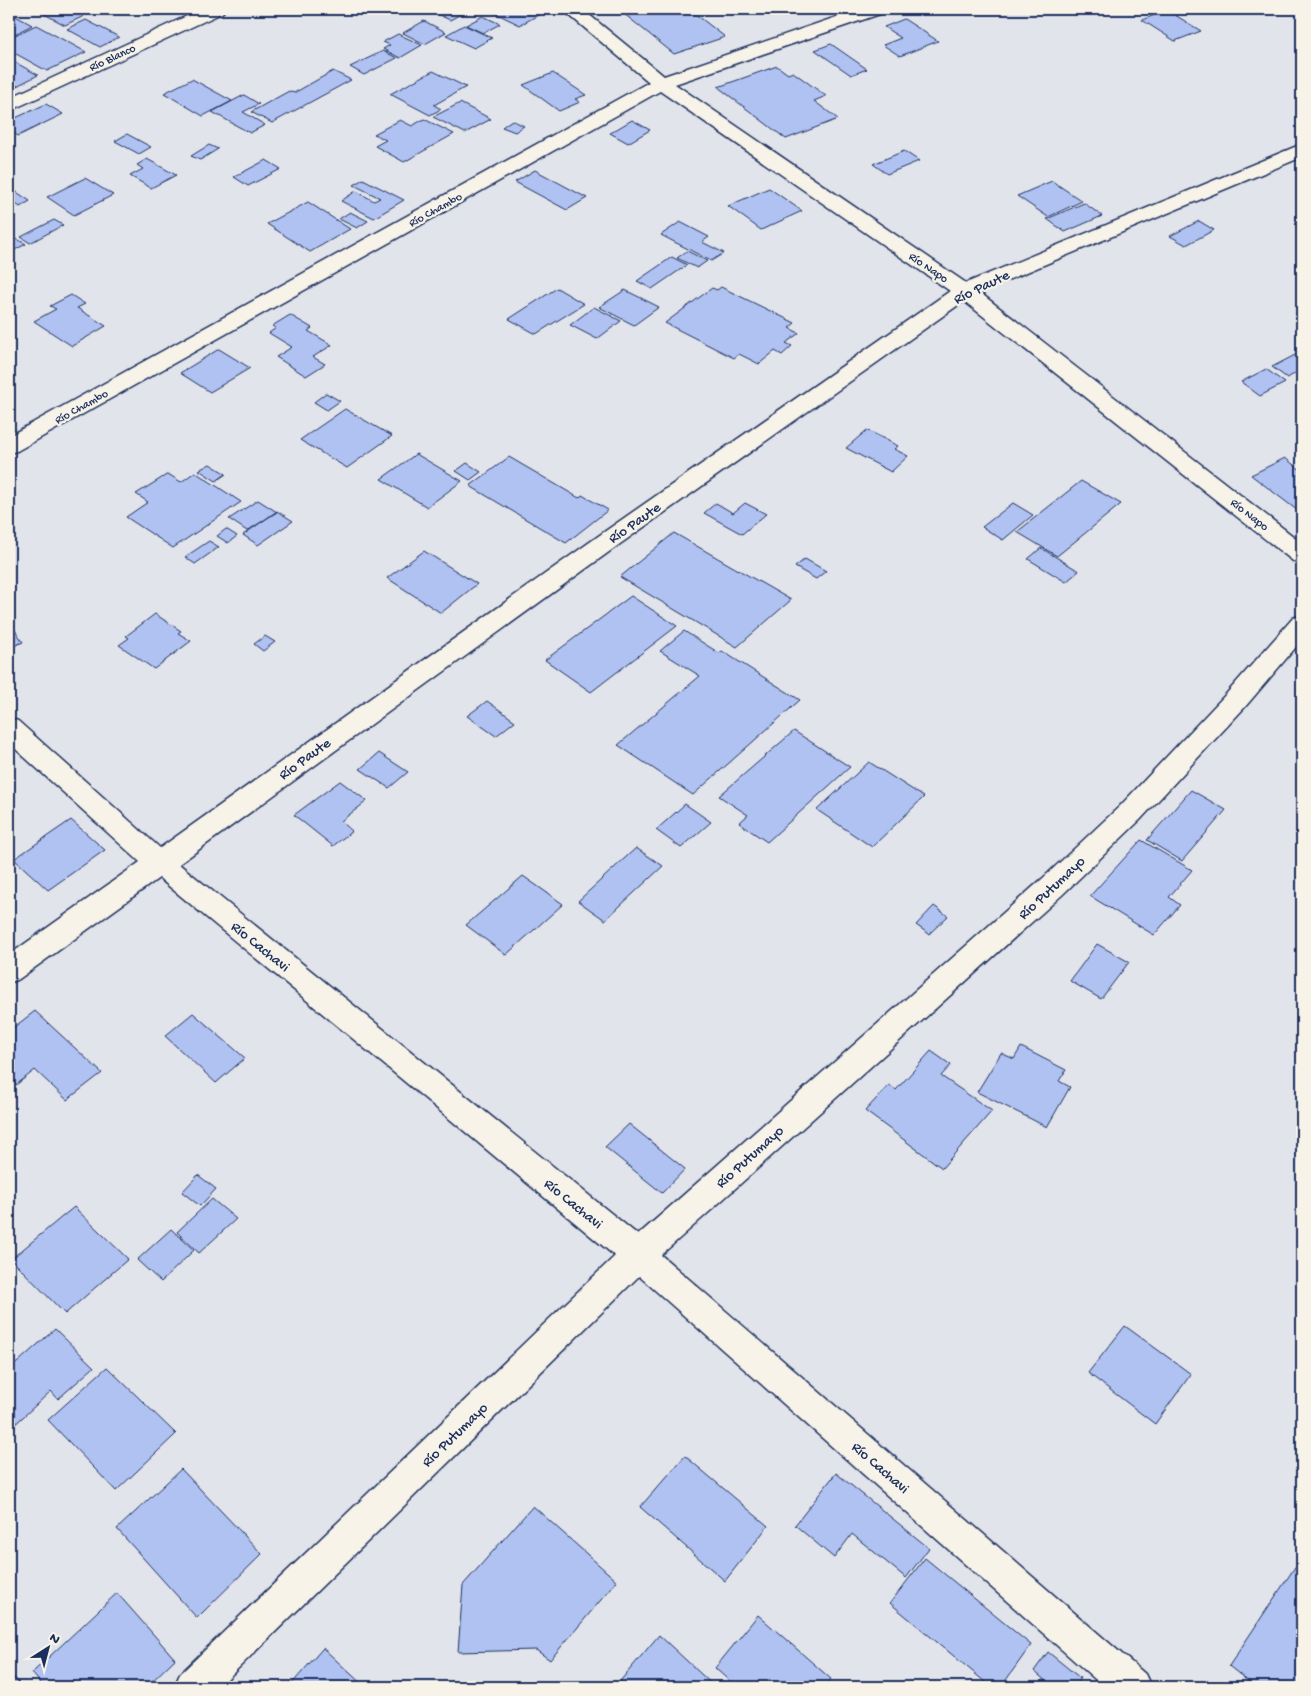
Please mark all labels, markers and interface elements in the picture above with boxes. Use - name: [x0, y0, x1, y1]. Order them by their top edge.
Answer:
- street label: Río Blanco: [87, 42, 138, 76]
- street label: Río Chambo: [407, 190, 465, 231]
- street label: Río Napo: [905, 250, 950, 287]
- street label: Río Paute: [951, 266, 1013, 309]
- street label: Río Chambo: [53, 387, 111, 428]
- street label: Río Napo: [1227, 496, 1271, 535]
- street label: Río Paute: [605, 499, 665, 548]
- street label: Río Paute: [276, 735, 335, 785]
- street label: Río Putumayo: [1015, 853, 1090, 924]
- street label: Río Cachavi: [227, 918, 293, 977]
- street label: Río Putumayo: [713, 1122, 788, 1193]
- street label: Río Cachavi: [540, 1175, 606, 1234]
- street label: Río Putumayo: [419, 1399, 492, 1471]
- street label: Río Cachavi: [847, 1439, 912, 1498]
- north arrow: [22, 1624, 72, 1674]
- text: N: [45, 1630, 63, 1649]

